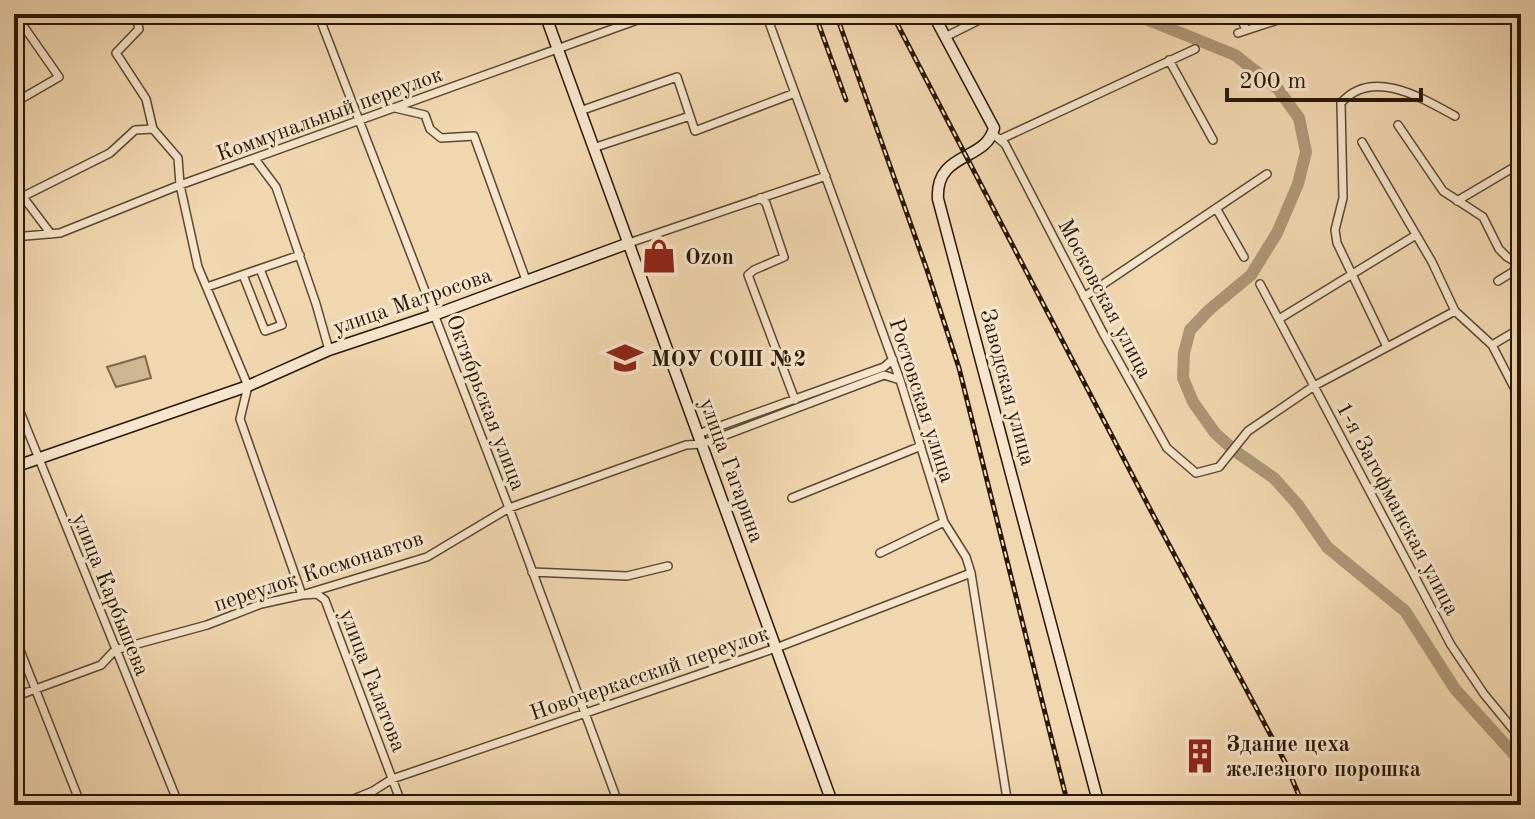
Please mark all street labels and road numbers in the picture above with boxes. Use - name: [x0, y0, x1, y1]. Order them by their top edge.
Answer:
- street label: Коммунальный переулок: [214, 64, 446, 166]
- street label: Московская улица: [1053, 216, 1156, 382]
- street label: улица Матросова: [330, 264, 495, 339]
- street label: Заводская улица: [976, 307, 1039, 469]
- street label: Октябрьская улица: [441, 312, 529, 494]
- street label: Ростовская улица: [884, 316, 958, 486]
- street label: улица Гагарина: [695, 395, 768, 546]
- street label: 1-я Загофманская улица: [1332, 399, 1463, 619]
- street label: улица Карбышева: [67, 510, 153, 679]
- street label: переулок Космонавтов: [211, 528, 426, 616]
- street label: улица Галатова: [335, 606, 410, 755]
- street label: Новочеркасский переулок: [527, 623, 772, 725]

